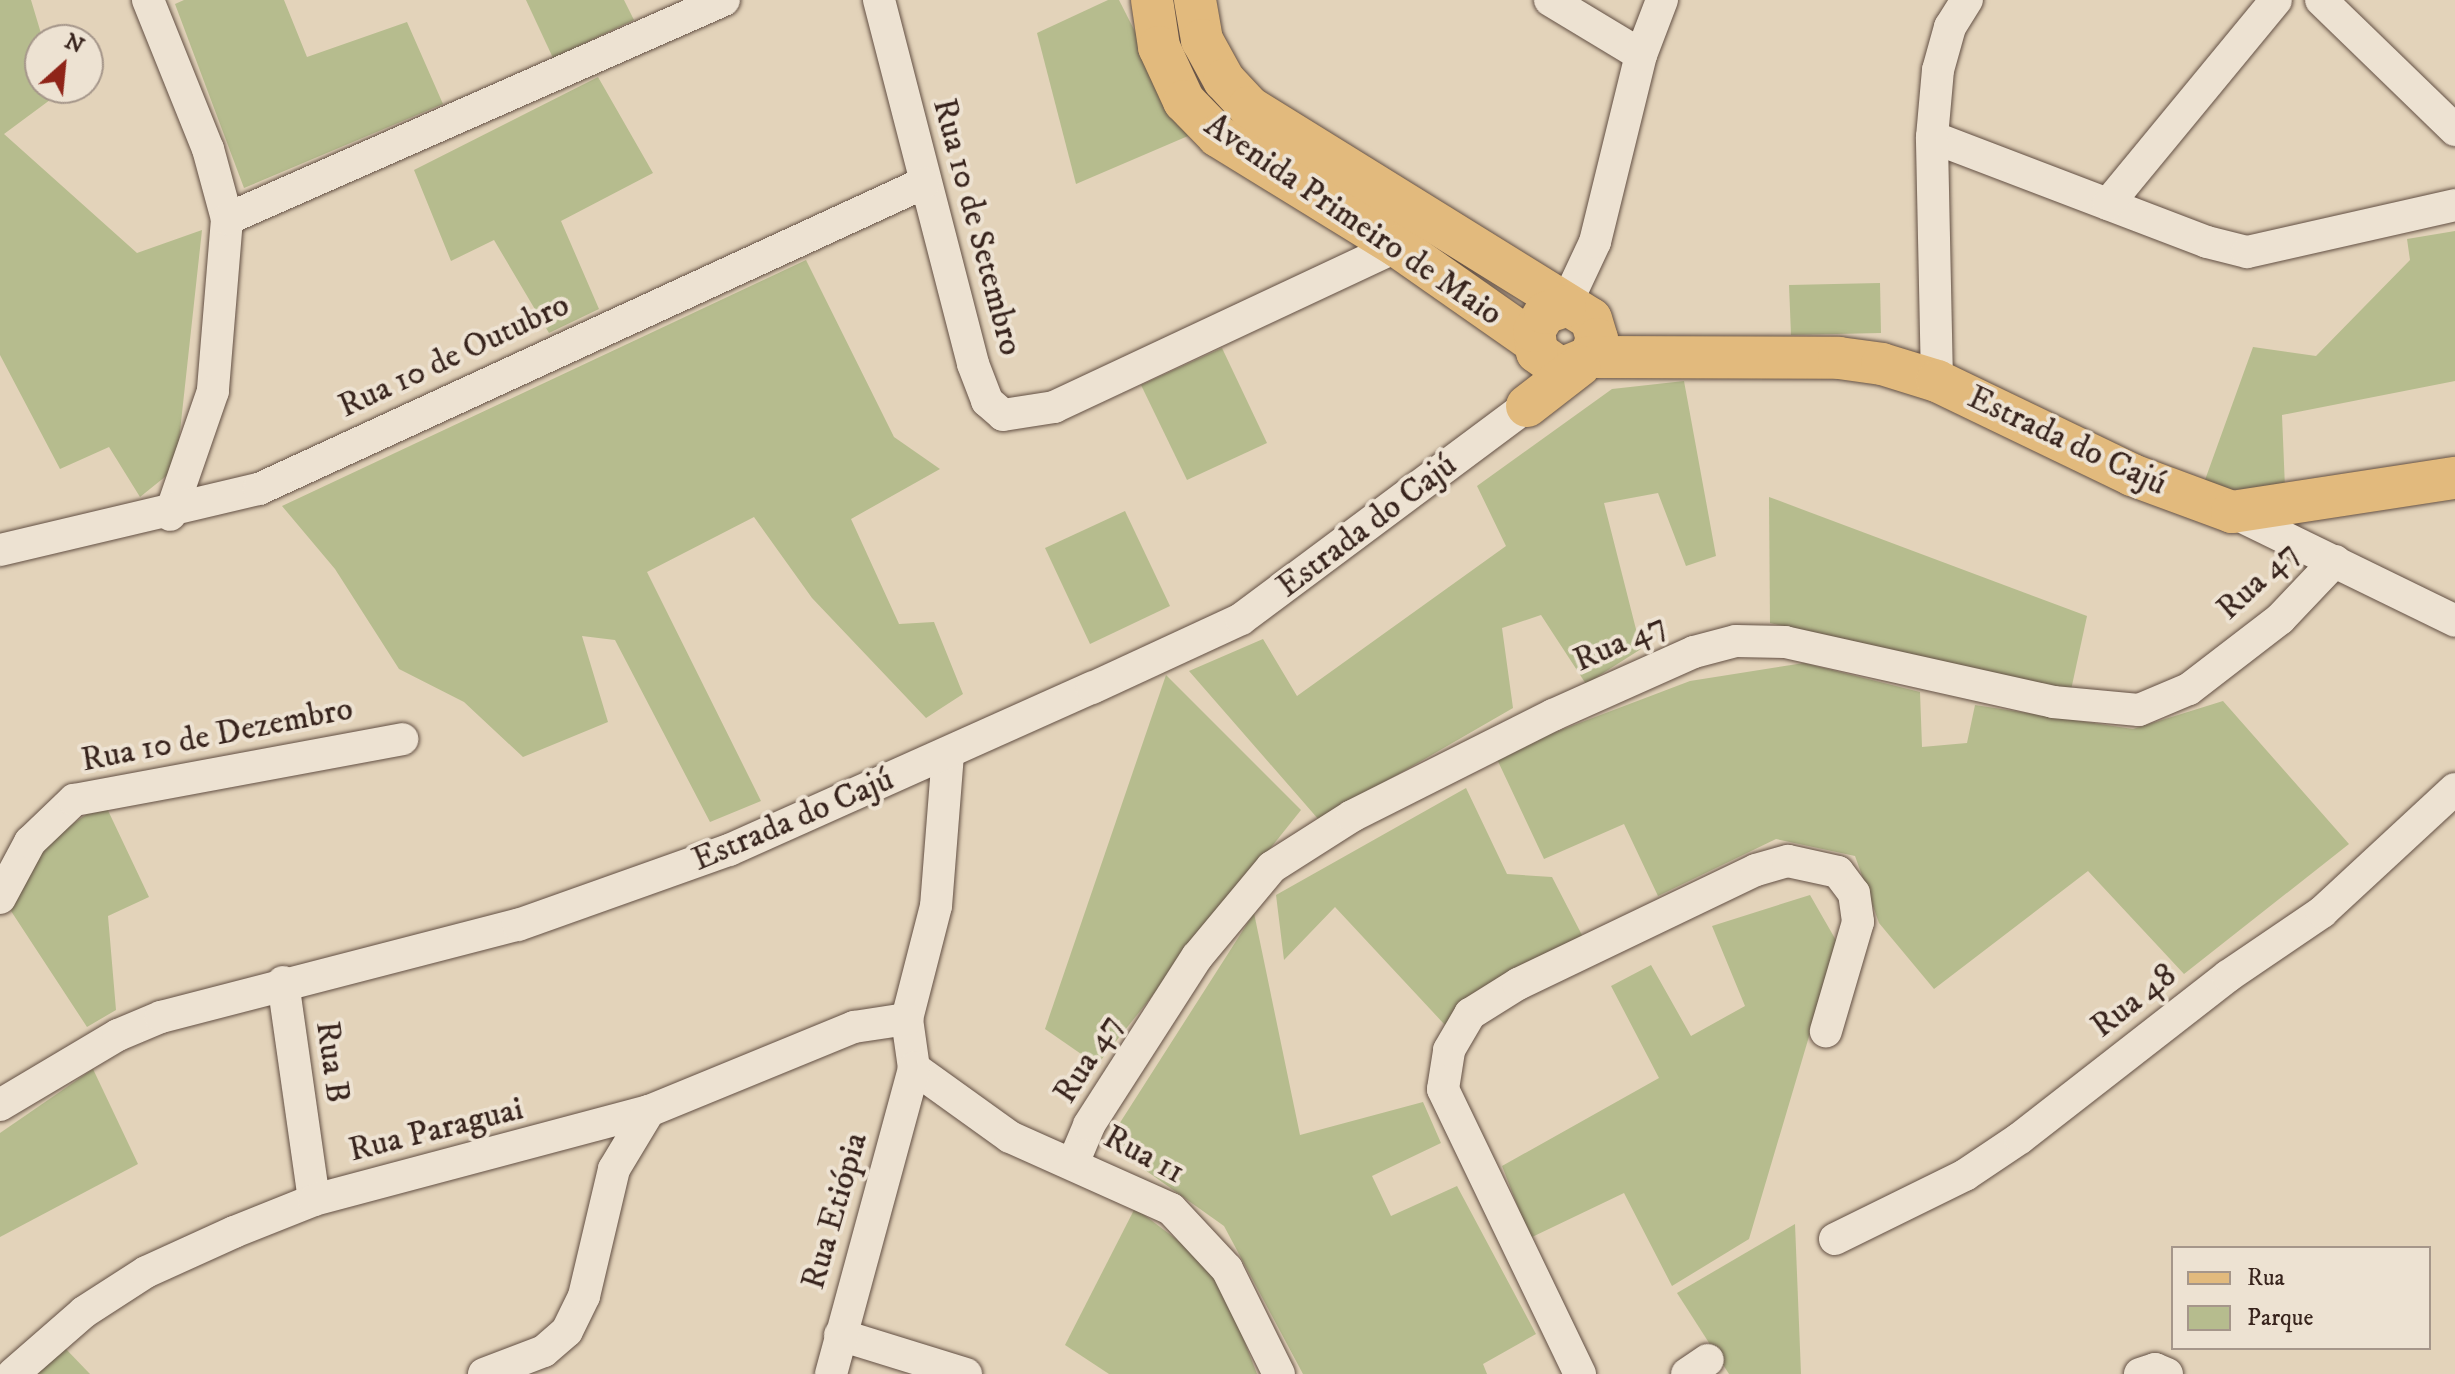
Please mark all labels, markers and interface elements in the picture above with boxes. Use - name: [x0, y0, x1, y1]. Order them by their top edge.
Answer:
- north arrow: [24, 24, 104, 104]
- text: N: [60, 28, 88, 60]
- street label: Rua 10 de Setembro: [923, 94, 1031, 360]
- street label: Avenida Primeiro de Maio: [1196, 105, 1510, 335]
- street label: Rua 10 de Outubro: [332, 285, 576, 427]
- street label: Estrada do Cajú: [1961, 377, 2173, 505]
- street label: Estrada do Cajú: [1269, 445, 1465, 607]
- street label: Rua 47: [2209, 533, 2307, 629]
- street label: Rua 47: [1567, 605, 1673, 681]
- street label: Rua 10 de Dezembro: [78, 689, 356, 781]
- street label: Estrada do Cajú: [686, 759, 900, 881]
- street label: Rua 48: [2083, 955, 2185, 1047]
- street label: Rua 47: [1045, 1007, 1131, 1111]
- street label: Rua B: [306, 1018, 358, 1106]
- street label: Rua Paraguai: [345, 1089, 527, 1171]
- street label: Rua 11: [1097, 1117, 1191, 1193]
- street label: Rua Etiópia: [793, 1128, 877, 1294]
- legend: [2171, 1246, 2431, 1350]
- text: Rua: [2247, 1263, 2285, 1293]
- text: Parque: [2247, 1303, 2313, 1333]

